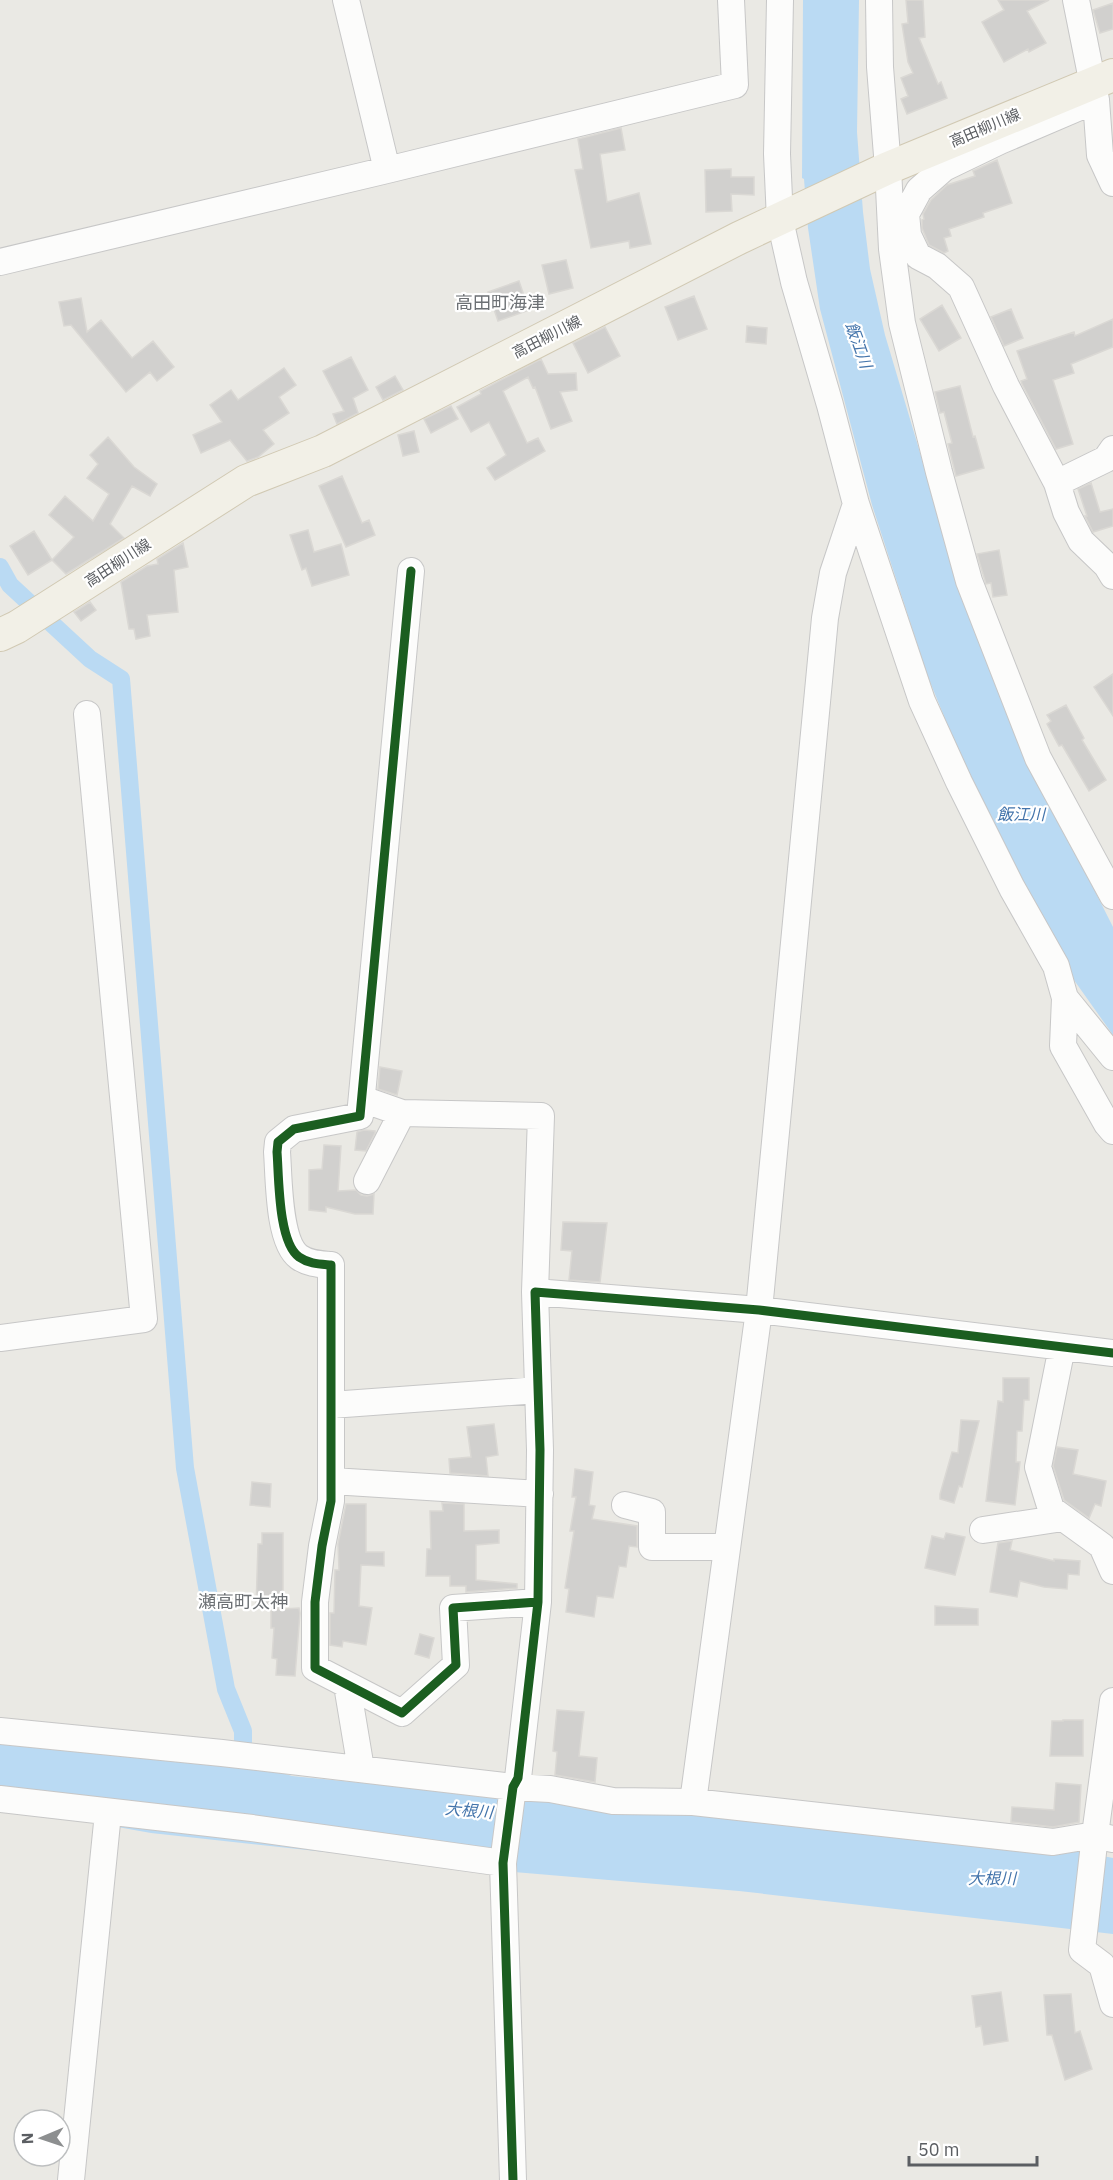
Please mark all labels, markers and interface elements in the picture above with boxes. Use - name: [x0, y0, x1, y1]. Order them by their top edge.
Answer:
- street label: 高田柳川線: [947, 104, 1023, 151]
- district label: 高田町海津: [455, 291, 545, 314]
- street label: 高田柳川線: [509, 311, 585, 362]
- water label: 飯江川: [841, 319, 877, 373]
- street label: 高田柳川線: [81, 534, 154, 591]
- water label: 飯江川: [997, 804, 1047, 824]
- district label: 瀬高町太神: [198, 1590, 288, 1613]
- water label: 大根川: [444, 1798, 496, 1822]
- water label: 大根川: [968, 1868, 1018, 1888]
- north arrow: [12, 2108, 72, 2168]
- scale bar: [909, 2129, 1036, 2167]
- text: N: [17, 2132, 37, 2145]
- text: 50 m: [918, 2138, 960, 2161]

